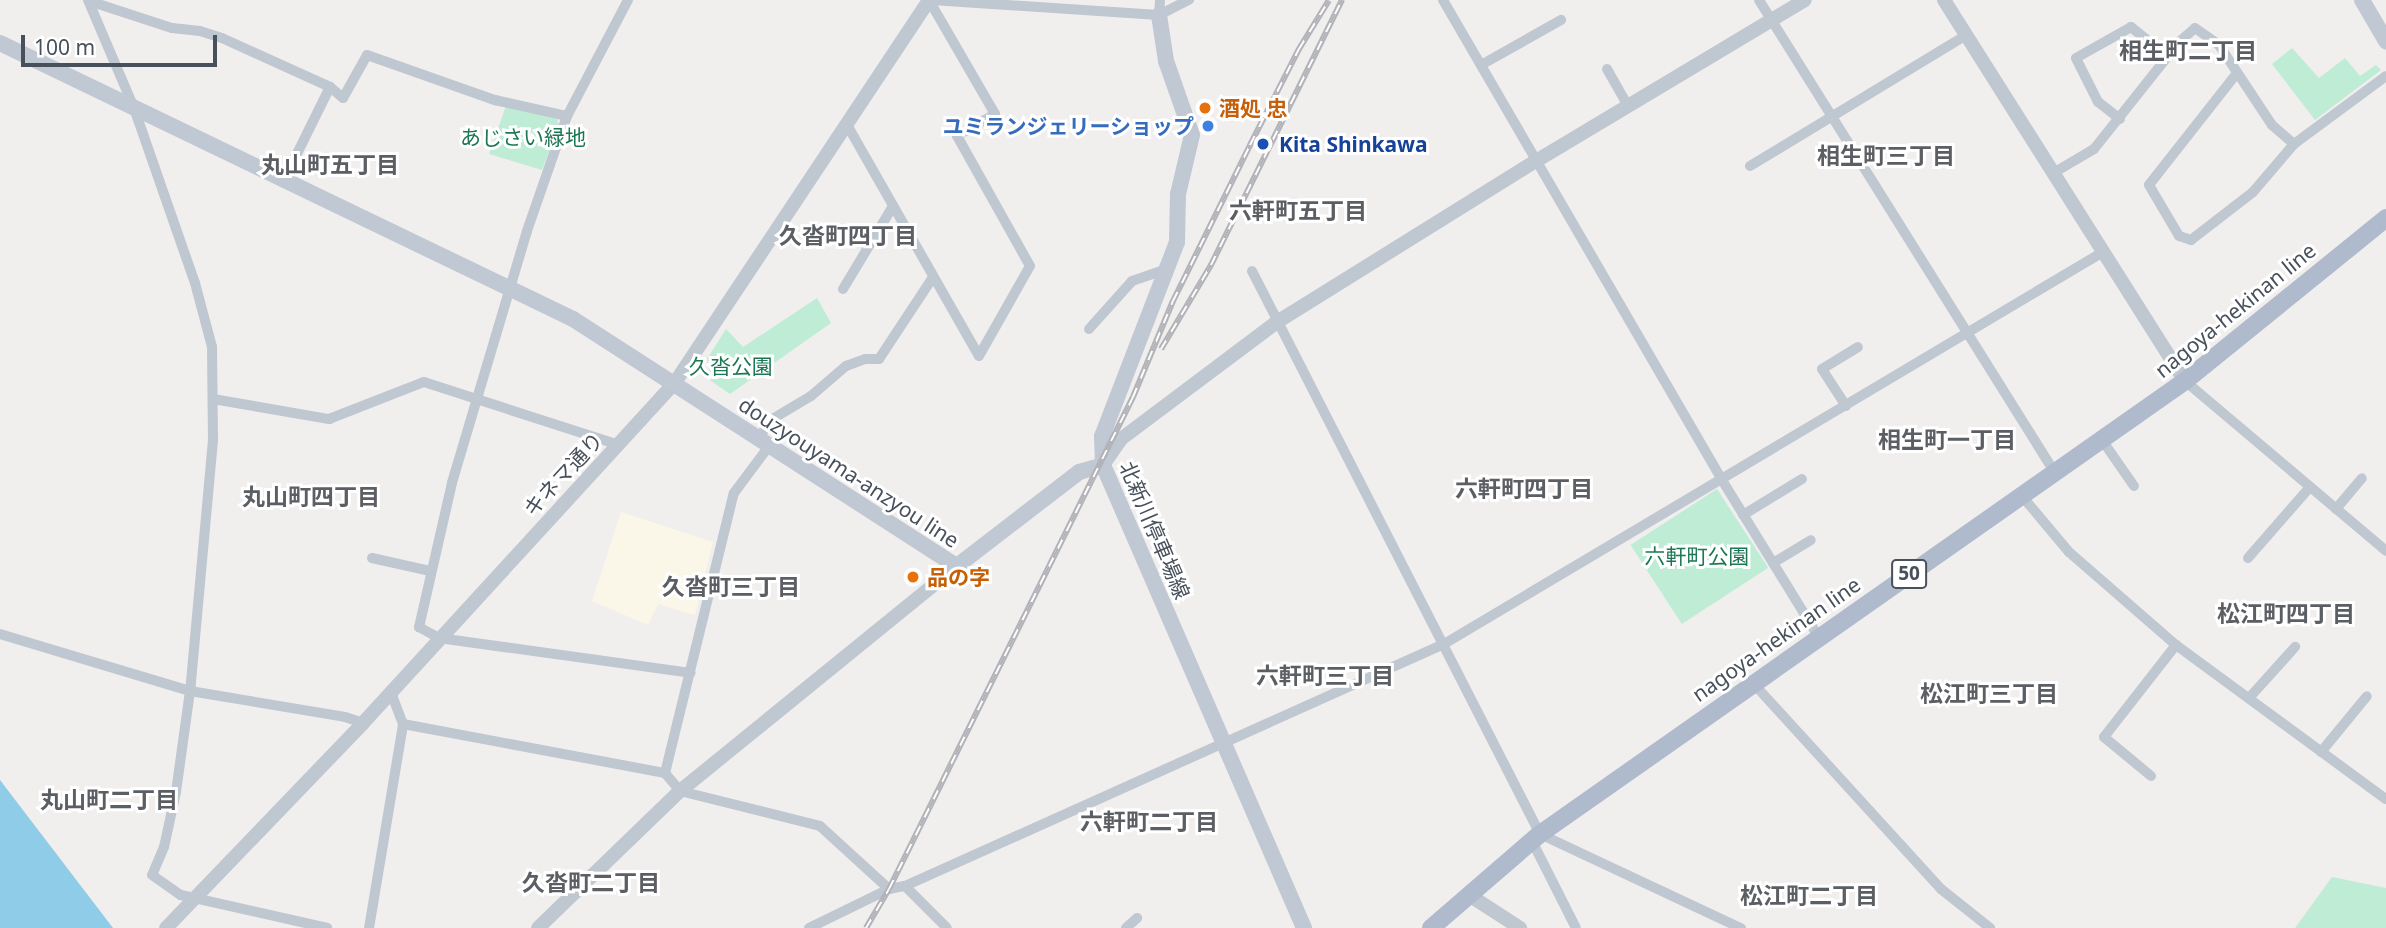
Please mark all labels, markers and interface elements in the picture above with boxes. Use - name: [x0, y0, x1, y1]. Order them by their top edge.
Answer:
- scale bar: [24, 21, 220, 65]
- text: 100 m: [34, 33, 95, 61]
- district label: 相生町二丁目: [2119, 36, 2257, 64]
- place label: 酒処 忠: [1219, 95, 1287, 121]
- marker: 酒処 忠: [1197, 100, 1213, 116]
- place label: ユミランジェリーショップ: [942, 113, 1194, 139]
- marker: ユミランジェリーショップ: [1200, 118, 1216, 134]
- park label: あじさい緑地: [460, 124, 586, 150]
- place label: Kita Shinkawa: [1279, 131, 1428, 157]
- marker: Kita Shinkawa: [1253, 134, 1273, 154]
- district label: 相生町三丁目: [1817, 141, 1955, 169]
- district label: 丸山町五丁目: [261, 150, 399, 178]
- district label: 六軒町五丁目: [1229, 196, 1367, 224]
- district label: 久沓町四丁目: [779, 221, 917, 249]
- street label: nagoya-hekinan line: [2150, 237, 2320, 383]
- park label: 久沓公園: [689, 353, 773, 379]
- street label: douzyouyama-anzyou line: [734, 391, 964, 553]
- district label: 相生町一丁目: [1878, 425, 2016, 453]
- street label: キネマ通り: [518, 427, 608, 521]
- street label: 北新川停車場線: [1115, 457, 1195, 603]
- district label: 六軒町四丁目: [1455, 474, 1593, 502]
- district label: 丸山町四丁目: [242, 482, 380, 510]
- park label: 六軒町公園: [1645, 543, 1749, 569]
- road number: 50: [1890, 558, 1928, 590]
- place label: 品の字: [927, 564, 990, 590]
- marker: 品の字: [905, 569, 921, 585]
- street label: nagoya-hekinan line: [1687, 571, 1865, 707]
- district label: 久沓町三丁目: [662, 572, 800, 600]
- district label: 松江町四丁目: [2217, 599, 2355, 627]
- district label: 六軒町三丁目: [1256, 661, 1394, 689]
- district label: 松江町三丁目: [1920, 679, 2058, 707]
- district label: 丸山町二丁目: [40, 785, 178, 813]
- district label: 六軒町二丁目: [1080, 807, 1218, 835]
- district label: 久沓町二丁目: [522, 868, 660, 896]
- district label: 松江町二丁目: [1740, 881, 1878, 909]

